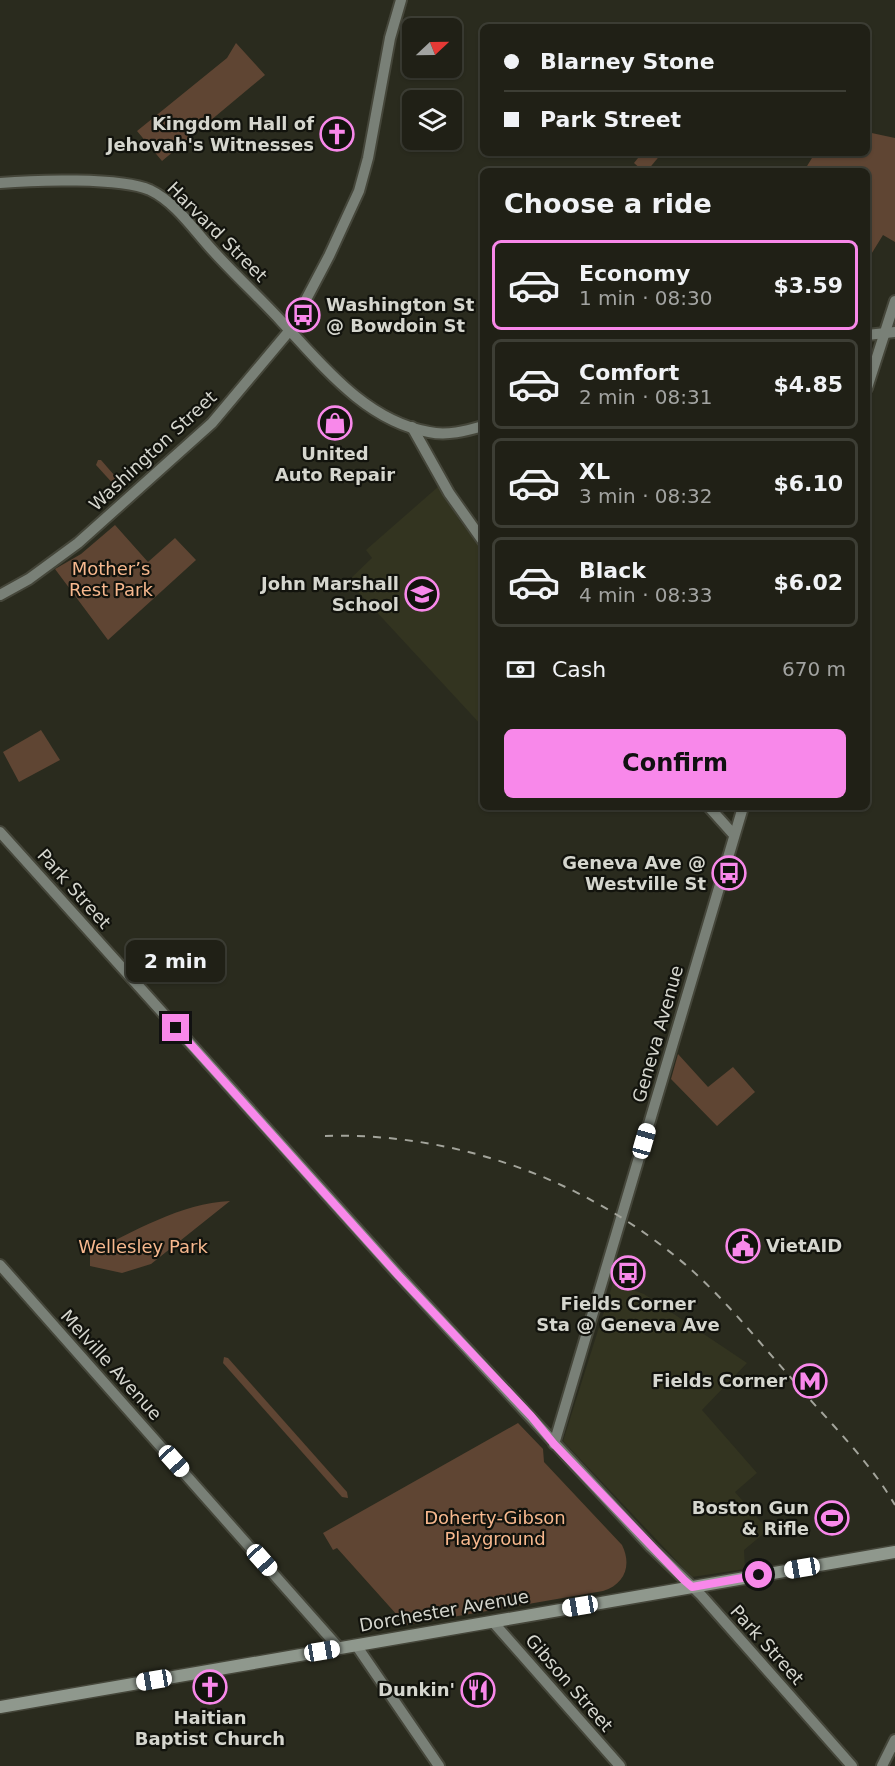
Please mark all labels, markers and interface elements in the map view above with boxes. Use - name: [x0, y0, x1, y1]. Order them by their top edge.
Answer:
- north arrow: [402, 18, 462, 78]
- map controls: [402, 18, 462, 150]
- text: Blarney Stone: [540, 49, 715, 74]
- button: layers: [402, 90, 462, 150]
- text: Park Street: [540, 107, 681, 132]
- place label: Kingdom Hall of Jehovah's Witnesses: [105, 113, 314, 155]
- church icon: Kingdom Hall of Jehovah's Witnesses: [319, 116, 355, 152]
- street label: Harvard Street: [163, 177, 272, 286]
- text: Choose a ride: [504, 188, 712, 219]
- icon: car: [507, 258, 561, 312]
- text: Economy: [579, 261, 690, 286]
- text: $3.59: [773, 273, 843, 298]
- text: 1 min · 08:30: [579, 286, 713, 310]
- place label: Washington St @ Bowdoin St: [326, 294, 475, 336]
- bus stop icon: Washington St @ Bowdoin St: [285, 297, 321, 333]
- icon: car: [507, 357, 561, 411]
- text: Comfort: [579, 360, 679, 385]
- text: $4.85: [773, 372, 843, 397]
- text: 2 min · 08:31: [579, 385, 713, 409]
- street label: Washington Street: [85, 386, 221, 515]
- shop icon: United Auto Repair: [317, 405, 353, 441]
- place label: United Auto Repair: [275, 443, 395, 485]
- icon: car: [507, 456, 561, 510]
- text: XL: [579, 459, 610, 484]
- text: $6.10: [773, 471, 843, 496]
- text: 3 min · 08:32: [579, 484, 713, 508]
- icon: car: [507, 555, 561, 609]
- park label: Mother’s Rest Park: [69, 558, 153, 600]
- text: Black: [579, 558, 646, 583]
- text: $6.02: [773, 570, 843, 595]
- place label: John Marshall School: [259, 573, 399, 615]
- school or university icon: John Marshall School: [404, 576, 440, 612]
- text: 4 min · 08:33: [579, 583, 713, 607]
- icon: cash: [504, 653, 537, 686]
- text: Cash: [552, 657, 606, 682]
- text: 670 m: [782, 657, 846, 681]
- button: Confirm: [504, 729, 846, 798]
- street label: Park Street: [33, 845, 115, 933]
- place label: Geneva Ave @ Westville St: [562, 852, 706, 894]
- bus stop icon: Geneva Ave @ Westville St: [711, 855, 747, 891]
- callout: 2 min: [126, 941, 225, 983]
- text: 2 min: [144, 949, 207, 973]
- street label: Geneva Avenue: [628, 963, 687, 1105]
- route end: [162, 1014, 189, 1041]
- car: [630, 1121, 658, 1161]
- public building icon: VietAID: [725, 1228, 761, 1264]
- place label: VietAID: [766, 1235, 842, 1256]
- park label: Wellesley Park: [78, 1236, 208, 1257]
- bus stop icon: Fields Corner Sta @ Geneva Ave: [610, 1255, 646, 1291]
- place label: Fields Corner Sta @ Geneva Ave: [536, 1293, 720, 1335]
- street label: Melville Avenue: [56, 1305, 166, 1424]
- metro station icon: Fields Corner: [792, 1363, 828, 1399]
- place label: Fields Corner: [652, 1370, 787, 1391]
- car: [155, 1442, 193, 1480]
- place label: Boston Gun & Rifle: [692, 1497, 809, 1539]
- sports icon: Boston Gun & Rifle: [814, 1500, 850, 1536]
- park label: Doherty-Gibson Playground: [424, 1507, 566, 1549]
- car: [243, 1541, 281, 1579]
- car: [783, 1556, 821, 1580]
- route start: [745, 1561, 772, 1588]
- street label: Dorchester Avenue: [358, 1585, 530, 1636]
- car: [561, 1594, 599, 1618]
- street label: Park Street: [726, 1601, 808, 1689]
- street label: Gibson Street: [521, 1630, 618, 1736]
- car: [303, 1639, 341, 1663]
- car: [135, 1668, 173, 1692]
- church icon: Haitian Baptist Church: [192, 1669, 228, 1705]
- restaurant icon: Dunkin': [460, 1672, 496, 1708]
- place label: Dunkin': [378, 1679, 455, 1700]
- place label: Haitian Baptist Church: [135, 1707, 285, 1749]

